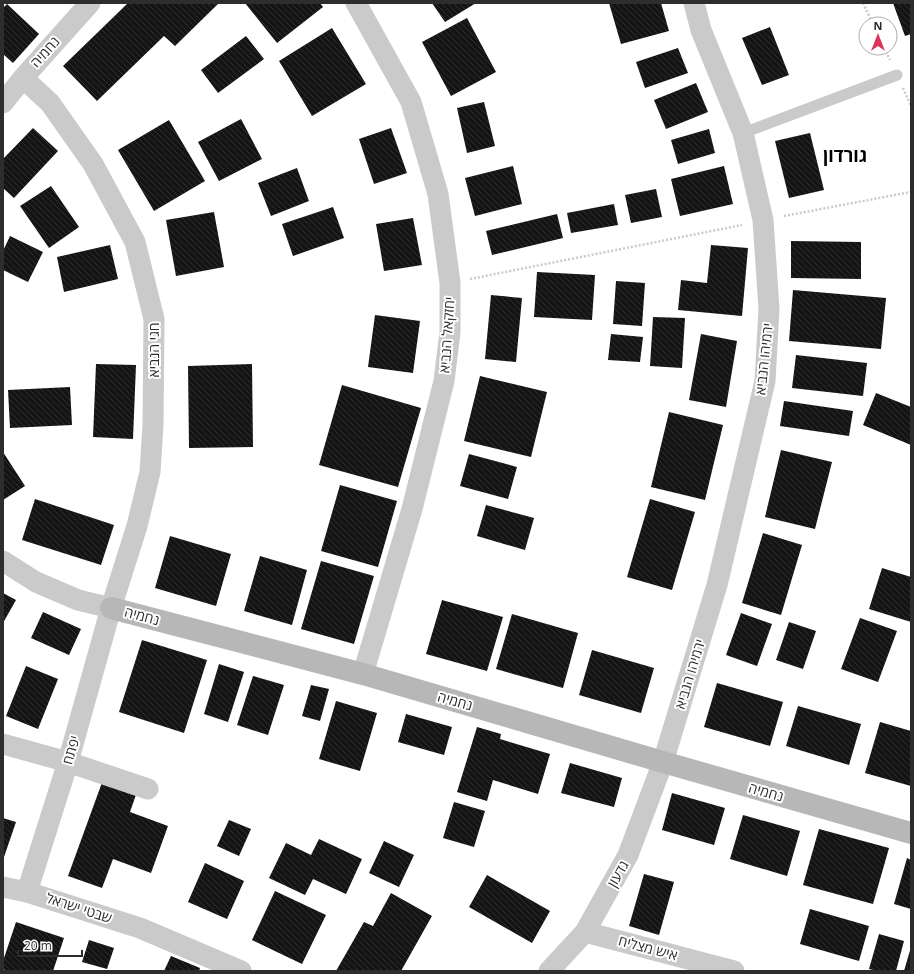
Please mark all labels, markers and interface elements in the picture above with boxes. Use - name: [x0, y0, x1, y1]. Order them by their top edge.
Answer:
- north arrow: [858, 16, 898, 56]
- text: N: [874, 18, 882, 33]
- street label: נחמיה: [26, 32, 64, 71]
- district label: גורדון: [823, 143, 867, 167]
- street label: יחזקאל הנביא: [434, 296, 459, 374]
- street label: חגי הנביא: [144, 322, 163, 378]
- street label: ירמיהו הנביא: [750, 322, 777, 396]
- street label: נחמיה: [122, 602, 162, 629]
- street label: ירמיהו הנביא: [670, 637, 709, 711]
- street label: נחמיה: [435, 686, 475, 715]
- street label: יפתח: [57, 733, 84, 767]
- street label: נחמיה: [746, 777, 786, 806]
- street label: גדעון: [602, 857, 633, 891]
- street label: שבטי ישראל: [44, 888, 115, 927]
- street label: איש מצליח: [616, 931, 680, 965]
- scale bar: [18, 932, 82, 958]
- text: 20 m: [24, 937, 52, 954]

